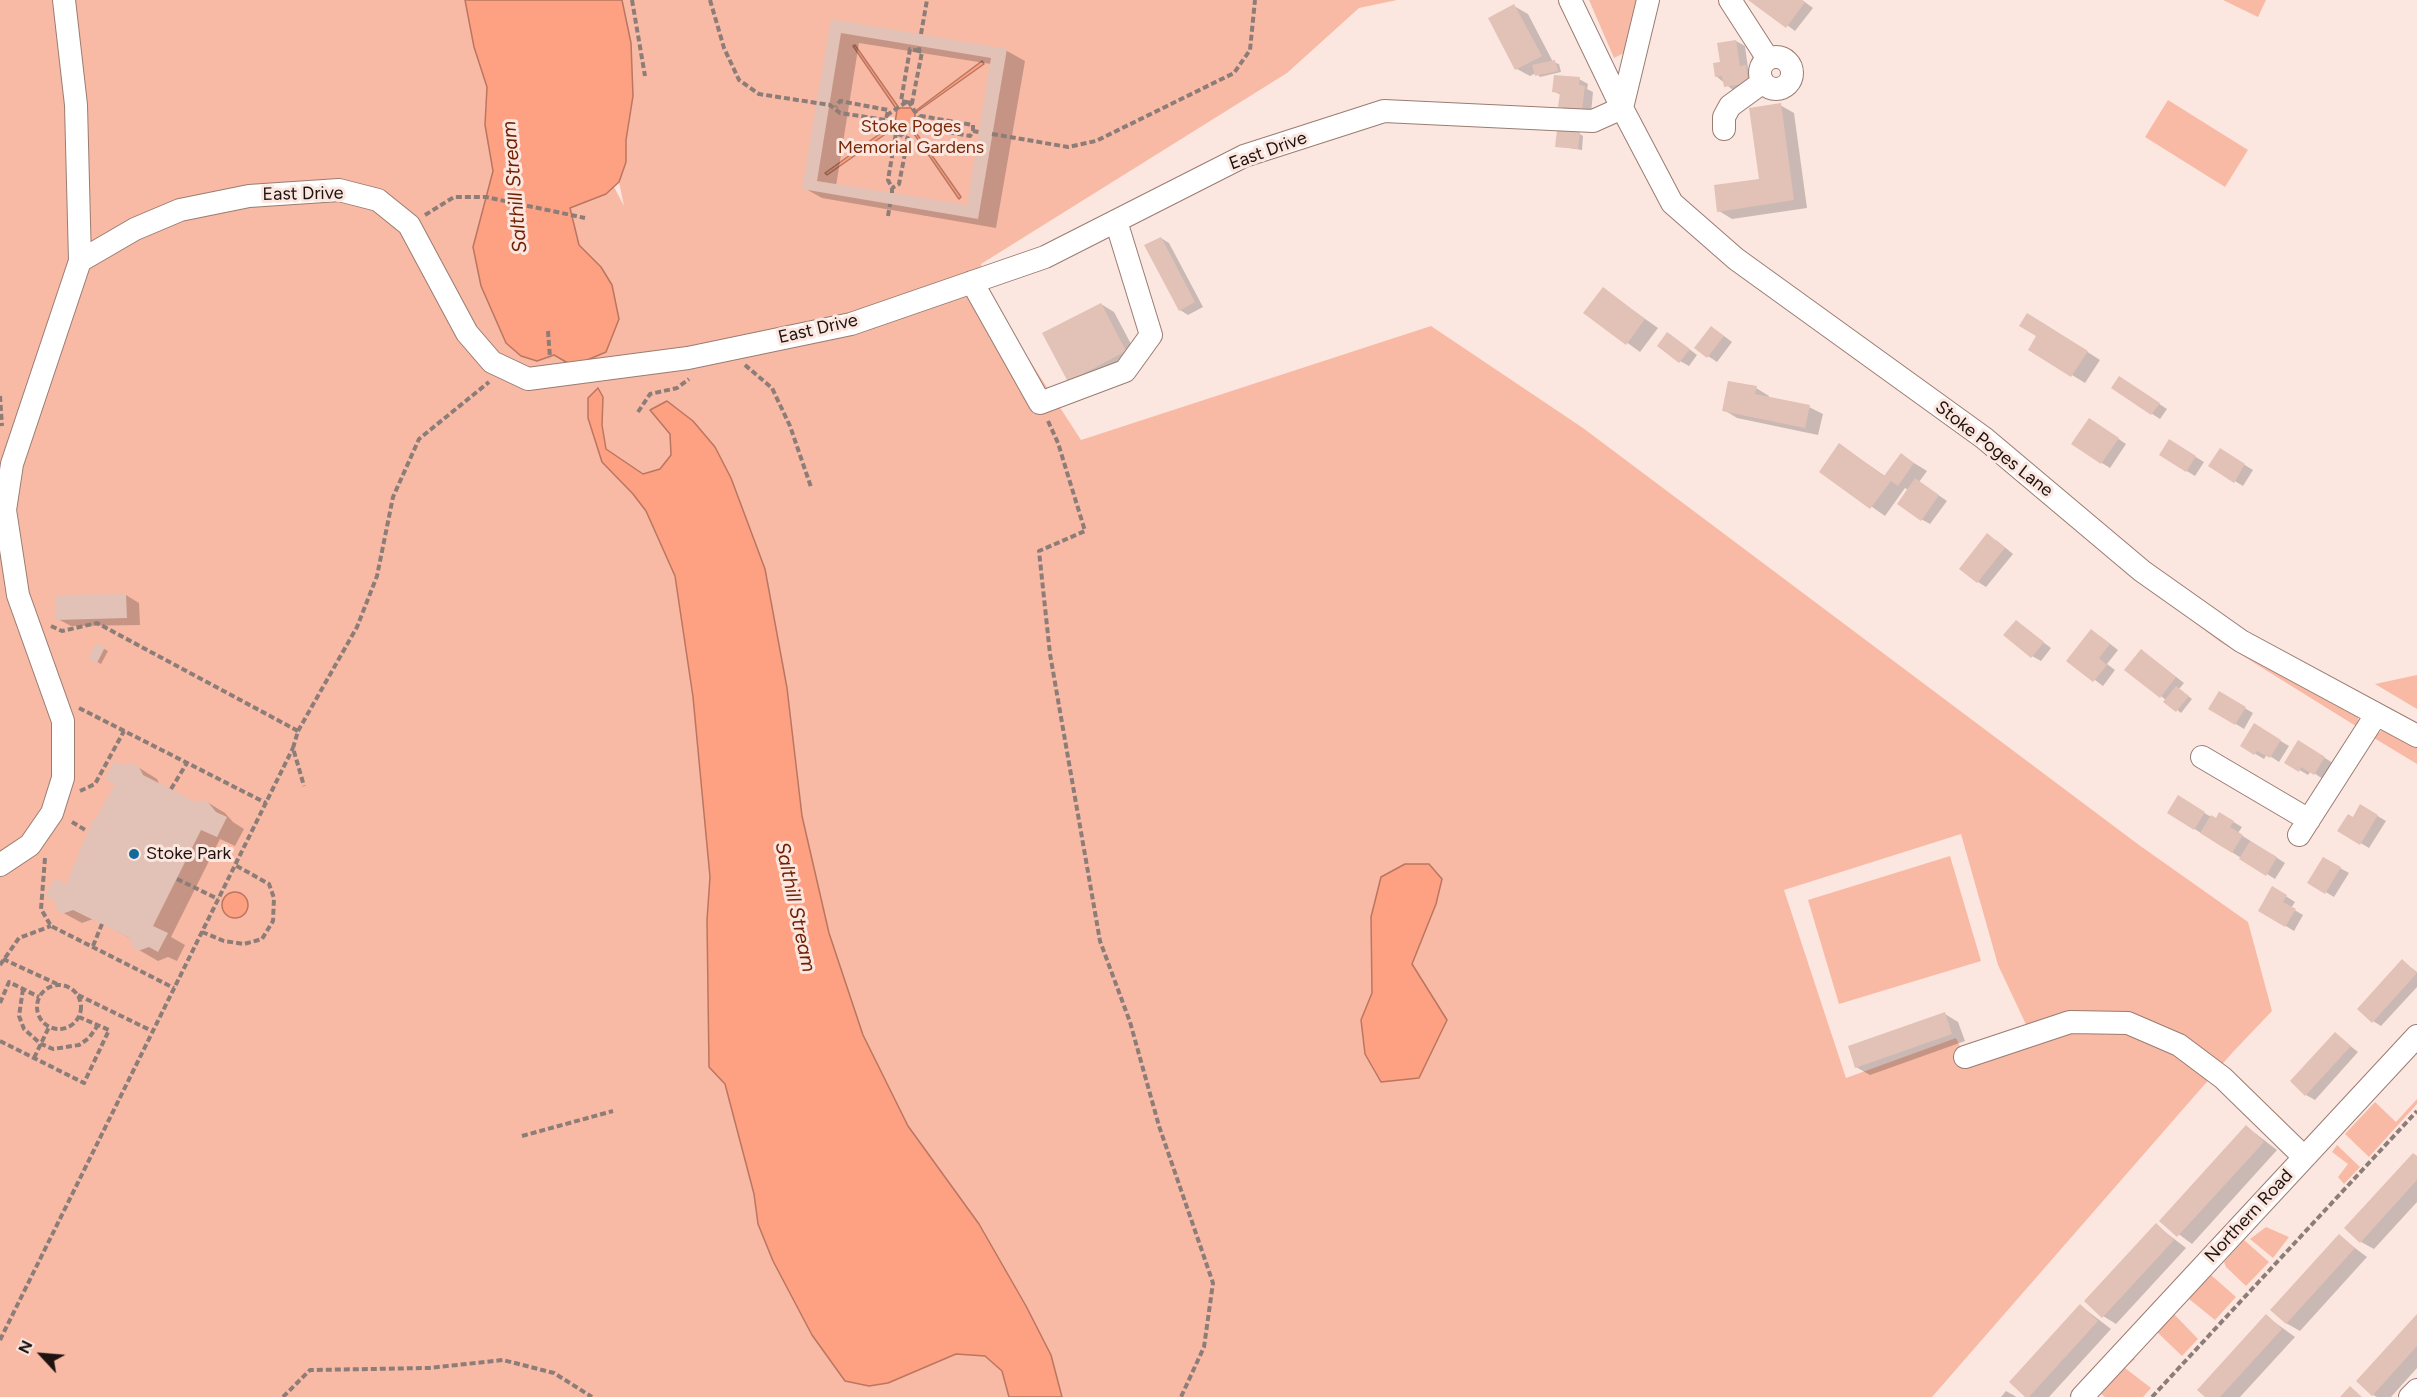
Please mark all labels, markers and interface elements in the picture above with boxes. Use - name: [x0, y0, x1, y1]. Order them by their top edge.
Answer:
- park label: Stoke Poges Memorial Gardens: [838, 116, 984, 158]
- water label: Salthill Stream: [497, 120, 533, 254]
- street label: East Drive: [1226, 127, 1310, 175]
- street label: East Drive: [262, 182, 344, 206]
- street label: East Drive: [776, 309, 860, 349]
- street label: Stoke Poges Lane: [1931, 396, 2057, 502]
- water label: Salthill Stream: [770, 840, 820, 974]
- place label: Stoke Park: [146, 843, 231, 865]
- marker: Stoke Park: [127, 847, 141, 861]
- street label: Northern Road: [2200, 1165, 2298, 1267]
- north arrow: [12, 1325, 72, 1385]
- text: N: [14, 1337, 37, 1357]

